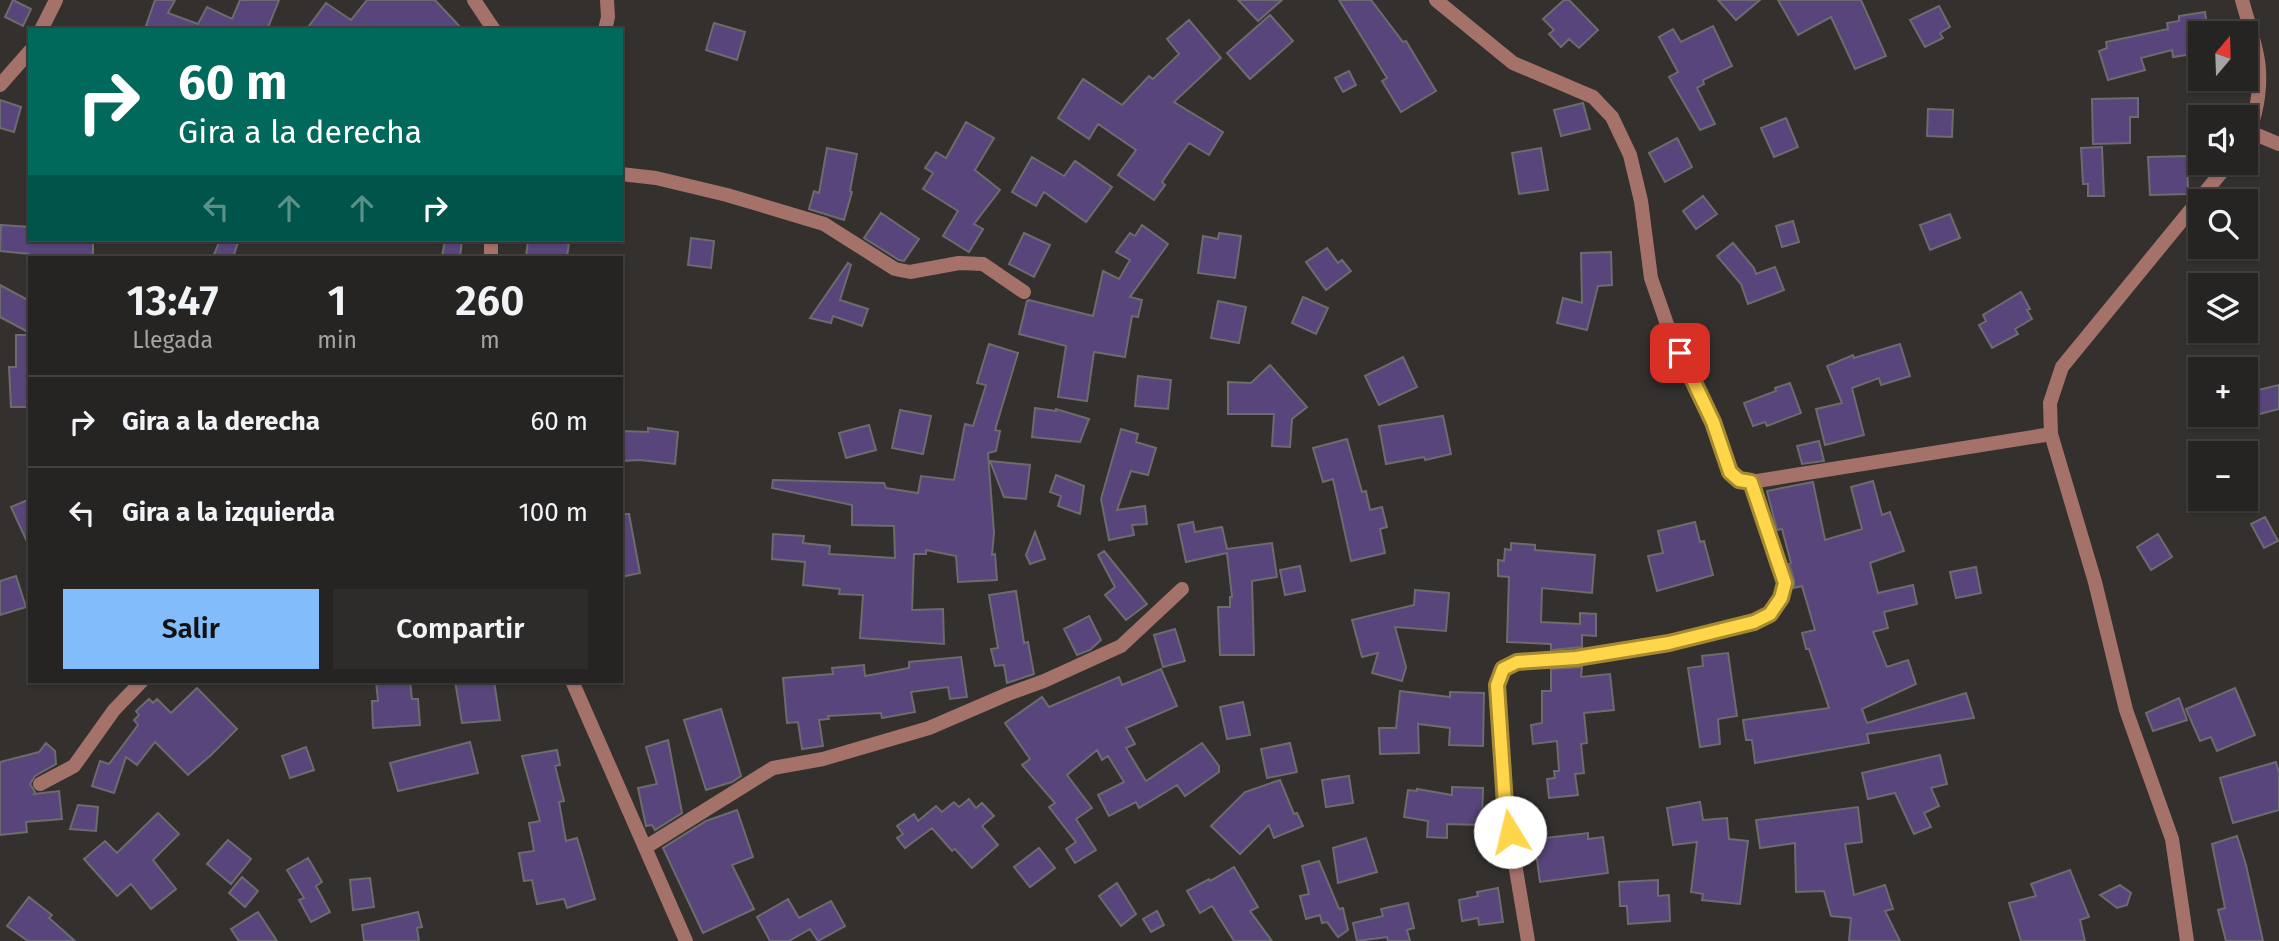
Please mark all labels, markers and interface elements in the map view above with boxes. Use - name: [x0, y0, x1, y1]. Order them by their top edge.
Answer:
- north arrow: [2188, 21, 2258, 91]
- map controls: [2188, 21, 2258, 511]
- text: 60 m: [178, 53, 287, 112]
- icon: right: [63, 56, 154, 147]
- button: sound: [2188, 105, 2258, 175]
- text: Gira a la derecha: [178, 113, 422, 151]
- icon: left: [197, 189, 235, 227]
- icon: ahead: [270, 189, 308, 227]
- icon: ahead: [343, 189, 381, 227]
- icon: right: [416, 189, 454, 227]
- button: search: [2188, 189, 2258, 259]
- button: layers: [2188, 273, 2258, 343]
- text: 13:47: [126, 276, 219, 326]
- text: 1: [327, 276, 347, 326]
- text: 260: [455, 276, 525, 326]
- pin: [1650, 323, 1710, 383]
- text: Llegada: [132, 326, 213, 354]
- text: min: [317, 326, 357, 354]
- text: m: [480, 326, 500, 354]
- icon: arrive: [1661, 334, 1699, 372]
- button: +: [2188, 357, 2258, 427]
- icon: right: [63, 403, 101, 441]
- text: Gira a la derecha: [122, 406, 320, 437]
- text: 60 m: [530, 406, 588, 437]
- button: −: [2188, 441, 2258, 511]
- icon: left: [63, 494, 101, 532]
- text: Gira a la izquierda: [122, 497, 335, 528]
- text: 100 m: [519, 497, 588, 528]
- button: Salir: [63, 589, 319, 669]
- button: Compartir: [333, 589, 588, 669]
- position arrow: [1473, 795, 1547, 869]

